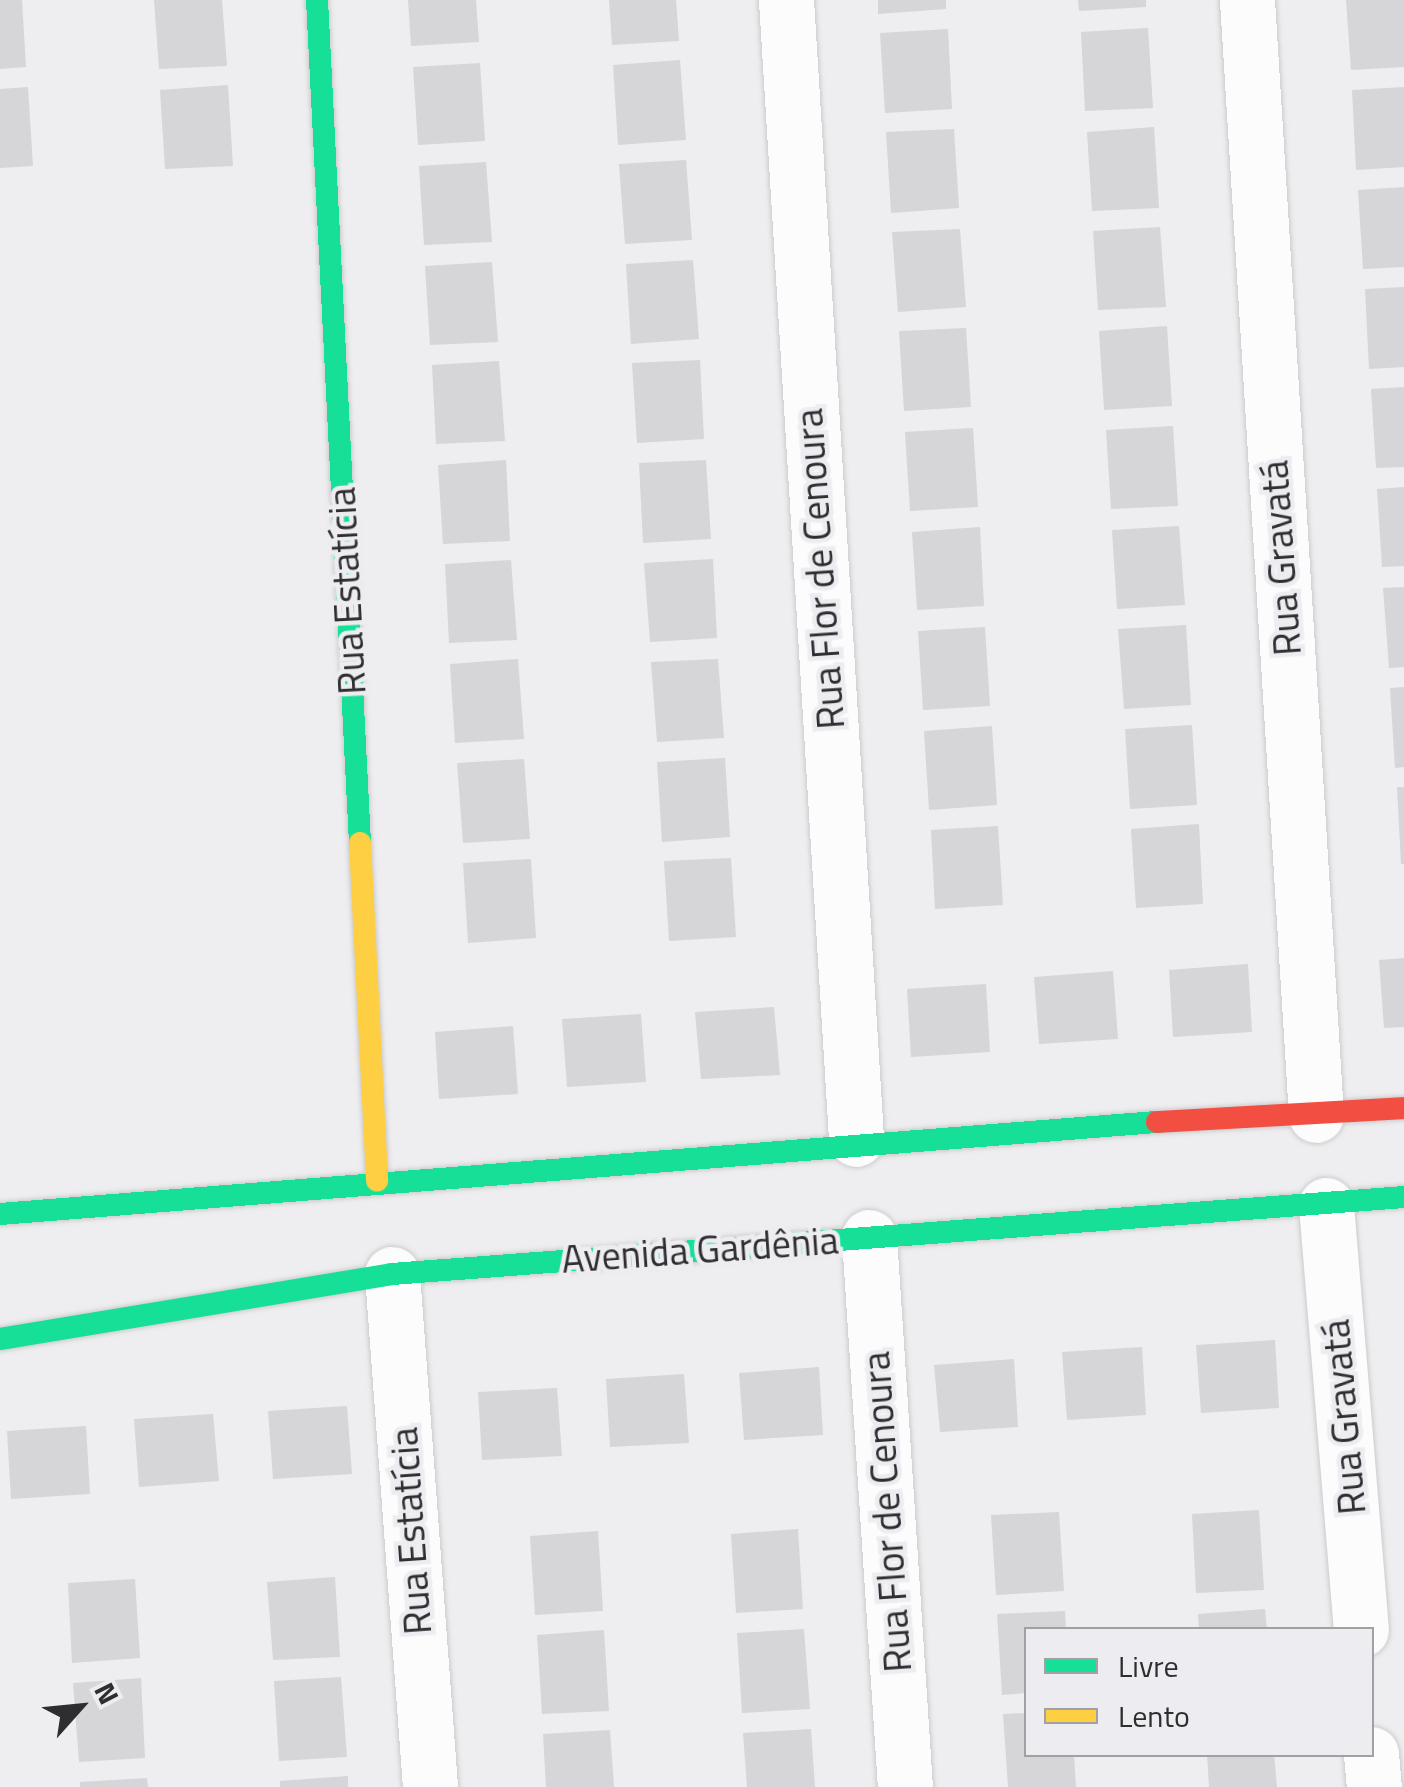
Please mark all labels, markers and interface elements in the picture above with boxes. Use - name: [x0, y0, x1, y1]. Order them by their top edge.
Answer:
- street label: Rua Flor de Cenoura: [786, 407, 854, 731]
- street label: Rua Gravatá: [1251, 459, 1311, 657]
- street label: Rua Estatícia: [319, 486, 375, 696]
- street label: Avenida Gardênia: [560, 1218, 840, 1282]
- street label: Rua Gravatá: [1313, 1318, 1375, 1516]
- street label: Rua Flor de Cenoura: [853, 1350, 921, 1674]
- street label: Rua Estatícia: [381, 1426, 441, 1636]
- legend: [1024, 1627, 1374, 1757]
- text: Livre: [1118, 1643, 1179, 1689]
- north arrow: [30, 1657, 130, 1757]
- text: N: [84, 1675, 131, 1712]
- text: Lento: [1118, 1693, 1190, 1739]

